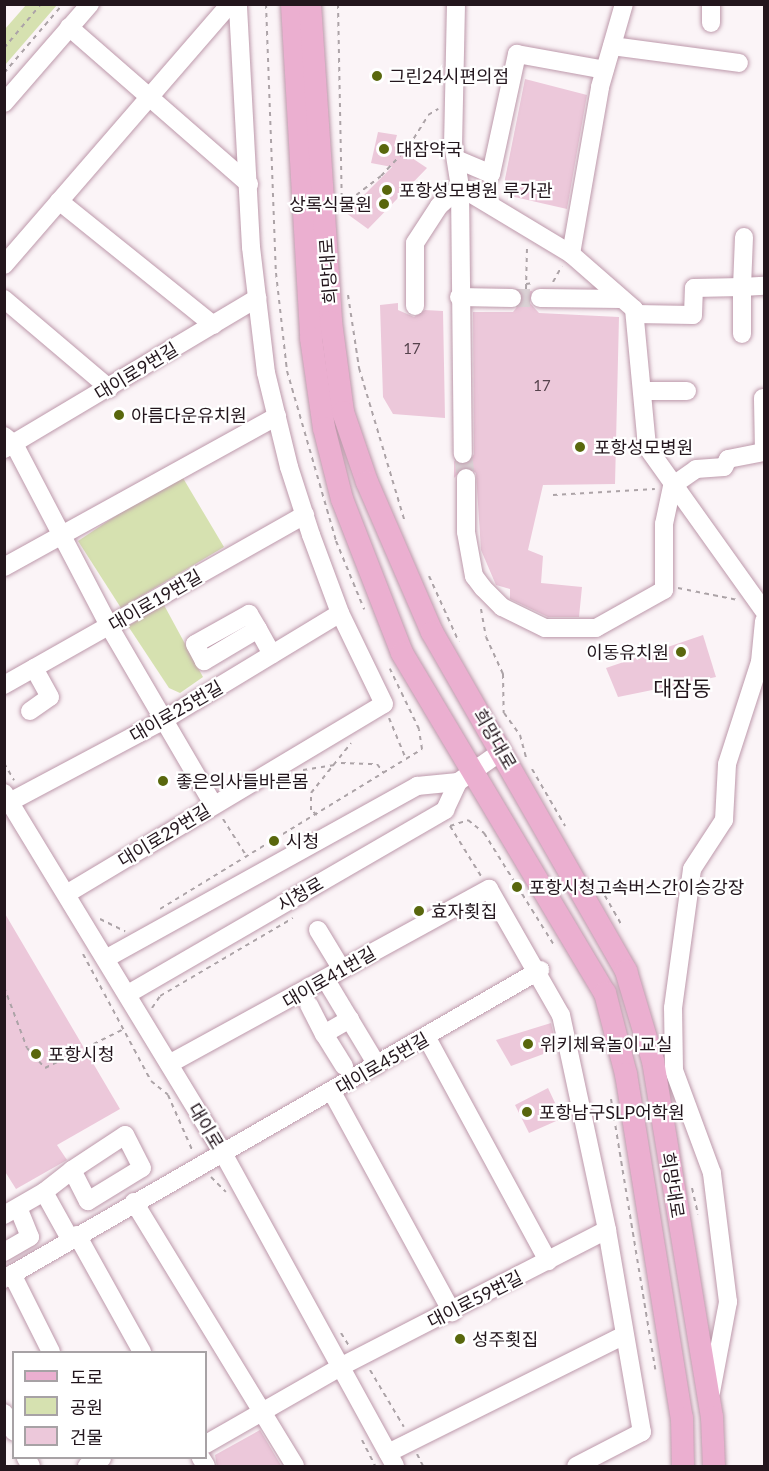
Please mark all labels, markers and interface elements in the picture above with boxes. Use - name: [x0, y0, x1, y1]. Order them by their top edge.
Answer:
- place label: 그린24시편의점: [389, 65, 509, 87]
- marker: 그린24시편의점: [370, 69, 384, 83]
- place label: 대잠약국: [396, 138, 462, 160]
- marker: 대잠약국: [377, 142, 391, 156]
- place label: 포항성모병원 루가관: [399, 179, 553, 201]
- marker: 포항성모병원 루가관: [380, 183, 394, 197]
- place label: 상록식물원: [289, 193, 372, 215]
- marker: 상록식물원: [377, 197, 391, 211]
- street label: 희망대로: [315, 237, 341, 305]
- street label: 대이로9번길: [90, 338, 182, 404]
- house number: 17: [403, 340, 421, 358]
- house number: 17: [533, 377, 551, 395]
- place label: 아름다운유치원: [131, 404, 247, 426]
- marker: 아름다운유치원: [112, 408, 126, 422]
- place label: 포항성모병원: [594, 436, 693, 458]
- marker: 포항성모병원: [571, 438, 589, 456]
- street label: 대이로19번길: [105, 565, 205, 635]
- place label: 이동유치원: [586, 641, 669, 663]
- marker: 이동유치원: [674, 645, 688, 659]
- district label: 대잠동: [653, 675, 711, 701]
- street label: 대이로25번길: [126, 676, 226, 746]
- street label: 희망대로: [469, 705, 521, 773]
- place label: 좋은의사들바른몸: [176, 770, 308, 792]
- marker: 좋은의사들바른몸: [154, 772, 172, 790]
- street label: 대이로29번길: [114, 799, 214, 871]
- place label: 시청: [286, 830, 319, 852]
- marker: 시청: [267, 834, 281, 848]
- street label: 시청로: [273, 872, 327, 916]
- place label: 포항시청고속버스간이승강장: [529, 876, 744, 898]
- marker: 포항시청고속버스간이승강장: [510, 880, 524, 894]
- place label: 효자횟집: [431, 900, 497, 922]
- marker: 효자횟집: [412, 904, 426, 918]
- street label: 대이로41번길: [279, 942, 379, 1012]
- street label: 대이로45번길: [332, 1028, 432, 1098]
- place label: 위키체육놀이교실: [540, 1033, 672, 1055]
- marker: 위키체육놀이교실: [521, 1037, 535, 1051]
- place label: 포항시청: [48, 1043, 114, 1065]
- marker: 포항시청: [29, 1047, 43, 1061]
- street label: 대이로: [184, 1099, 228, 1153]
- place label: 포항남구SLP어학원: [539, 1101, 685, 1123]
- marker: 포항남구SLP어학원: [520, 1105, 534, 1119]
- street label: 희망대로: [657, 1151, 689, 1219]
- street label: 대이로59번길: [424, 1266, 526, 1332]
- place label: 성주횟집: [472, 1328, 538, 1350]
- marker: 성주횟집: [453, 1332, 467, 1346]
- legend: [12, 1351, 207, 1459]
- text: 도로: [70, 1366, 103, 1388]
- text: 공원: [70, 1396, 103, 1418]
- text: 건물: [70, 1426, 103, 1448]

